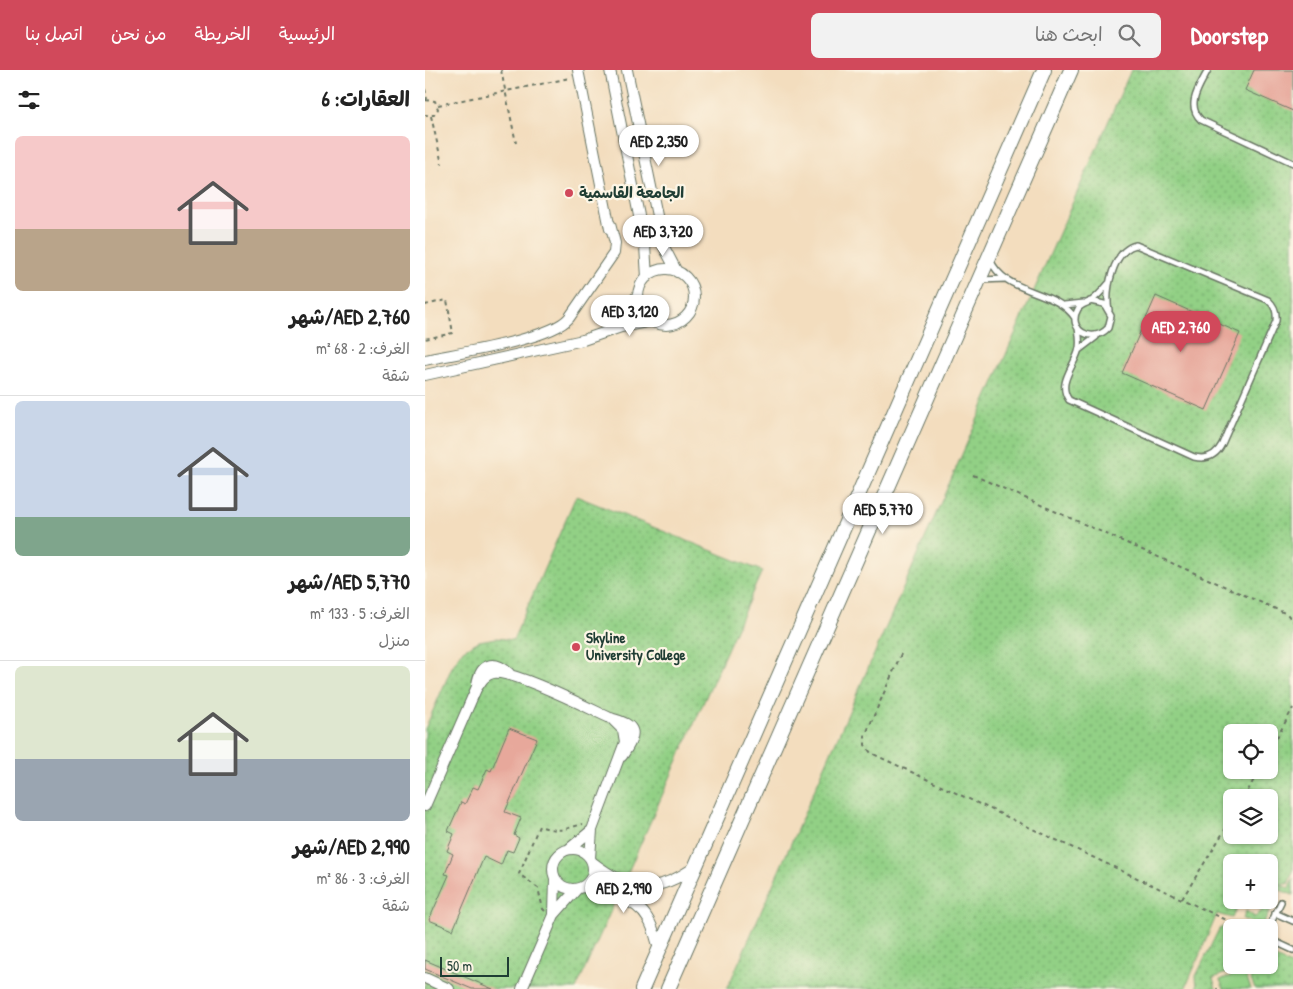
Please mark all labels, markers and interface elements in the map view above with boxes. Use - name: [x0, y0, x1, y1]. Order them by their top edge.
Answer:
- search box: [811, 13, 1161, 58]
- text: Doorstep: [1191, 19, 1268, 51]
- text: اتصل بنا: [25, 21, 83, 46]
- text: من نحن: [111, 21, 167, 46]
- text: الخريطة: [195, 21, 251, 46]
- text: الرئيسية: [279, 21, 335, 46]
- text: ابحث هنا: [1035, 21, 1103, 47]
- icon: search: [1115, 21, 1143, 49]
- text: العقارات: 6: [322, 84, 410, 113]
- icon: filters: [15, 86, 43, 114]
- pin: AED 2,350: [602, 124, 716, 167]
- text: AED 2,350: [630, 130, 688, 152]
- icon: home: [168, 168, 258, 258]
- place label: الجامعة القاسمية: [579, 182, 684, 203]
- marker: الجامعة القاسمية: [563, 187, 575, 199]
- pin: AED 3,720: [606, 214, 720, 257]
- text: AED 3,720: [633, 220, 693, 242]
- pin: AED 3,120: [573, 294, 687, 337]
- text: AED 3,120: [601, 300, 659, 322]
- text: AED 2,760/شهر: [290, 302, 410, 331]
- pin: AED 2,760: [1124, 310, 1238, 353]
- text: AED 2,760: [1152, 316, 1210, 338]
- text: الغرف: 2 · 68 m²: [316, 337, 410, 359]
- text: شقة: [382, 364, 410, 386]
- icon: home: [168, 434, 258, 524]
- pin: AED 5,770: [826, 492, 940, 535]
- text: AED 5,770: [853, 498, 913, 520]
- text: AED 5,770/شهر: [289, 567, 410, 596]
- text: الغرف: 5 · 133 m²: [310, 602, 410, 624]
- place label: Skyline University College: [586, 627, 686, 666]
- text: منزل: [378, 629, 410, 651]
- marker: Skyline University College: [570, 641, 582, 653]
- icon: home: [168, 699, 258, 789]
- map controls: [1223, 724, 1278, 974]
- button: locate: [1223, 724, 1278, 779]
- button: layers: [1223, 789, 1278, 844]
- text: AED 2,990/شهر: [293, 832, 410, 861]
- button: +: [1223, 854, 1278, 909]
- text: الغرف: 3 · 86 m²: [316, 867, 410, 889]
- pin: AED 2,990: [567, 872, 681, 914]
- text: AED 2,990: [596, 877, 652, 899]
- text: شقة: [382, 894, 410, 916]
- button: −: [1223, 919, 1278, 974]
- scale bar: [440, 954, 509, 977]
- text: 50 m: [447, 956, 472, 975]

